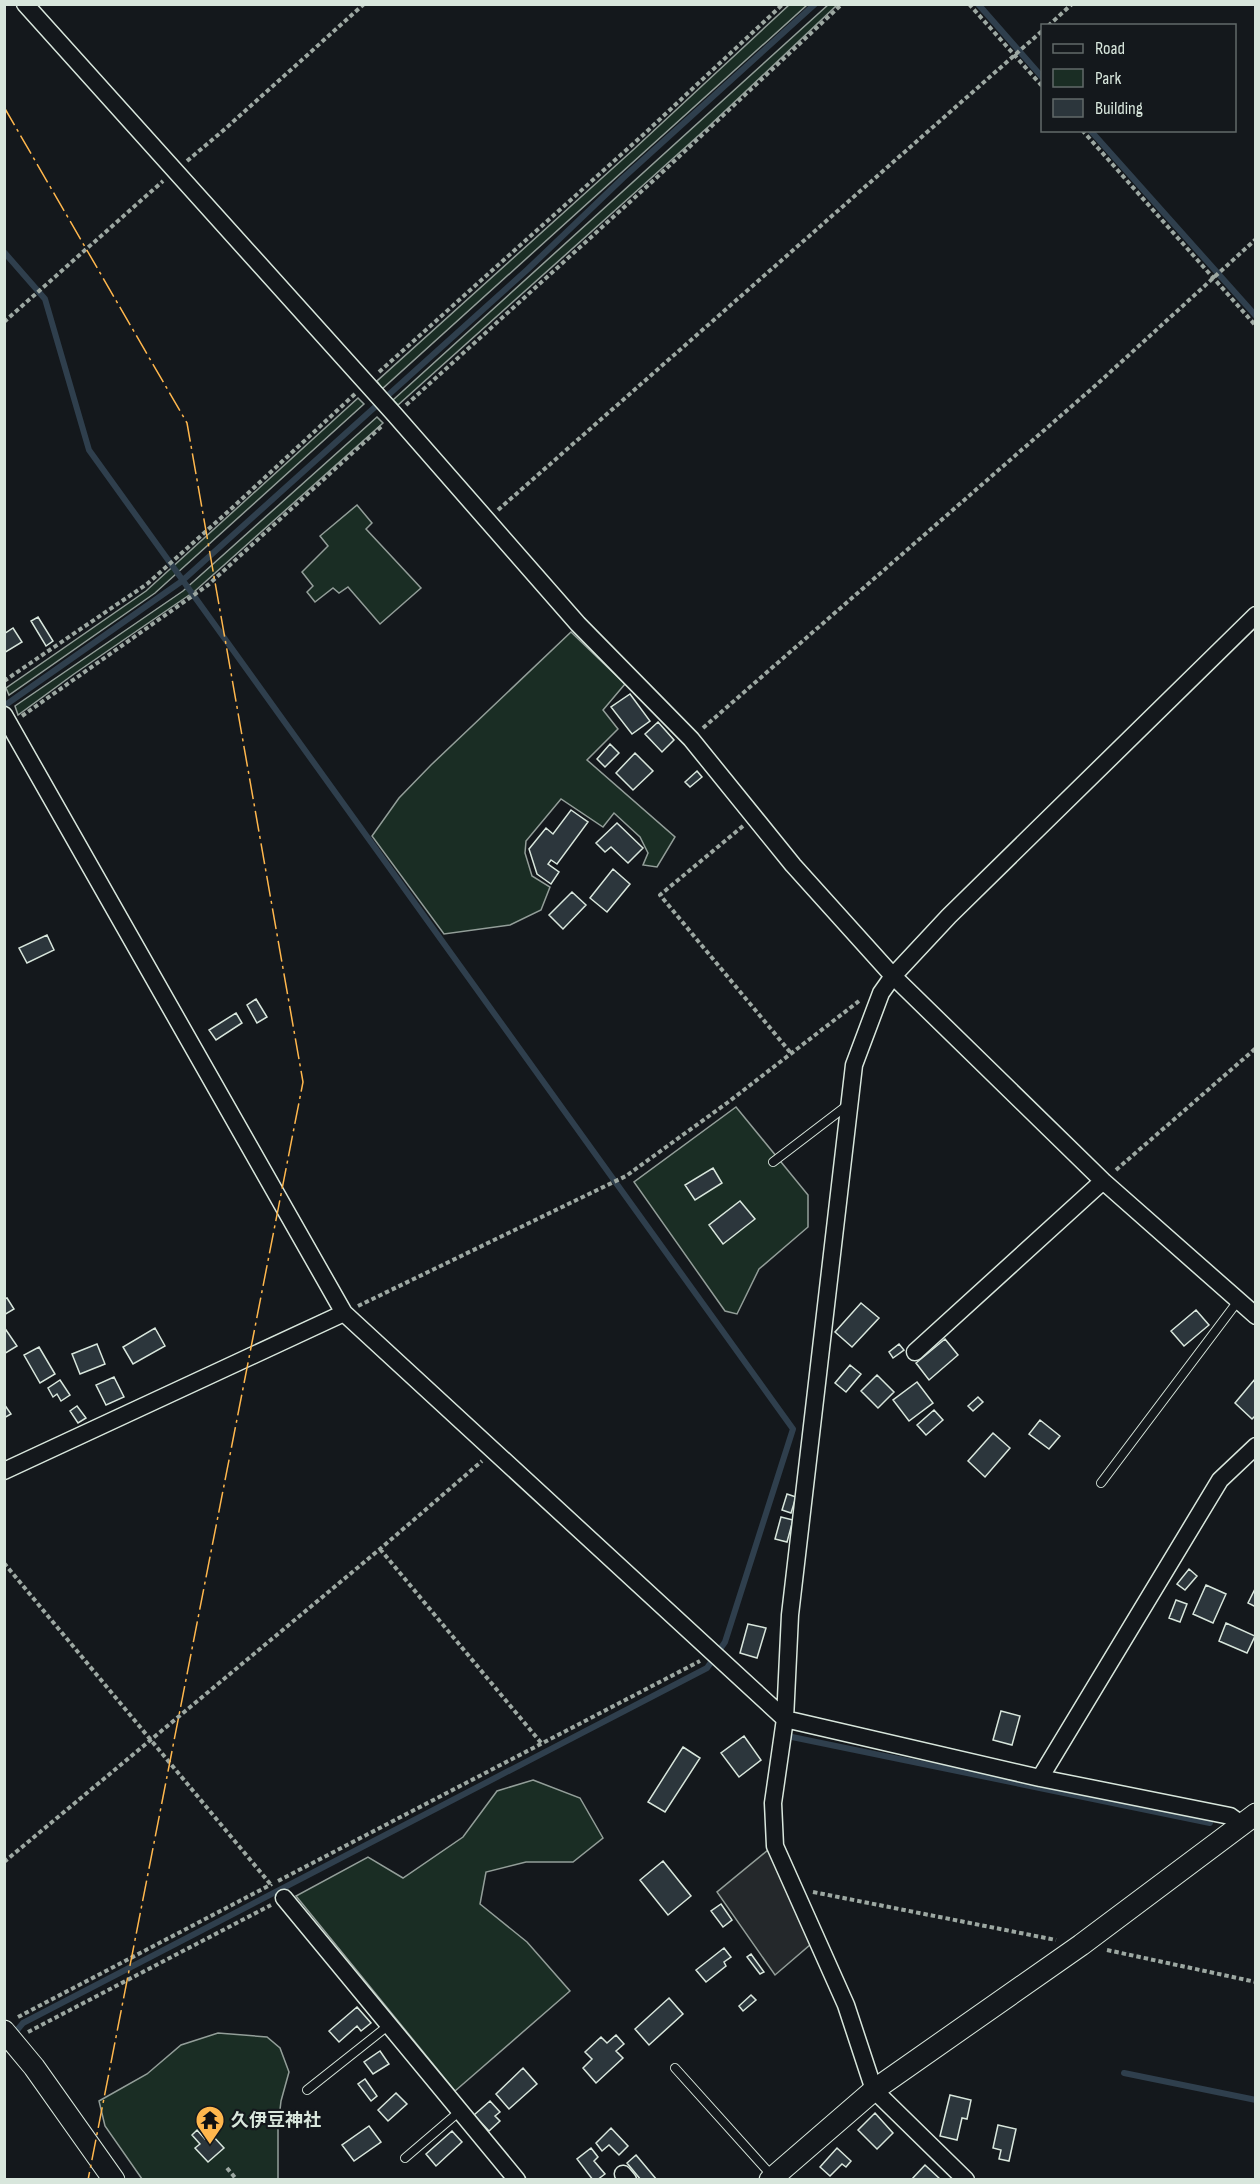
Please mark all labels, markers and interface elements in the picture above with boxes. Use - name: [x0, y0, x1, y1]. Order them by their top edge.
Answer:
- legend: [1041, 24, 1236, 132]
- text: Road: [1095, 38, 1125, 59]
- text: Park: [1095, 68, 1121, 89]
- text: Building: [1095, 98, 1143, 119]
- temple icon: 久伊豆神社: [194, 2104, 226, 2146]
- place label: 久伊豆神社: [231, 2110, 321, 2131]

